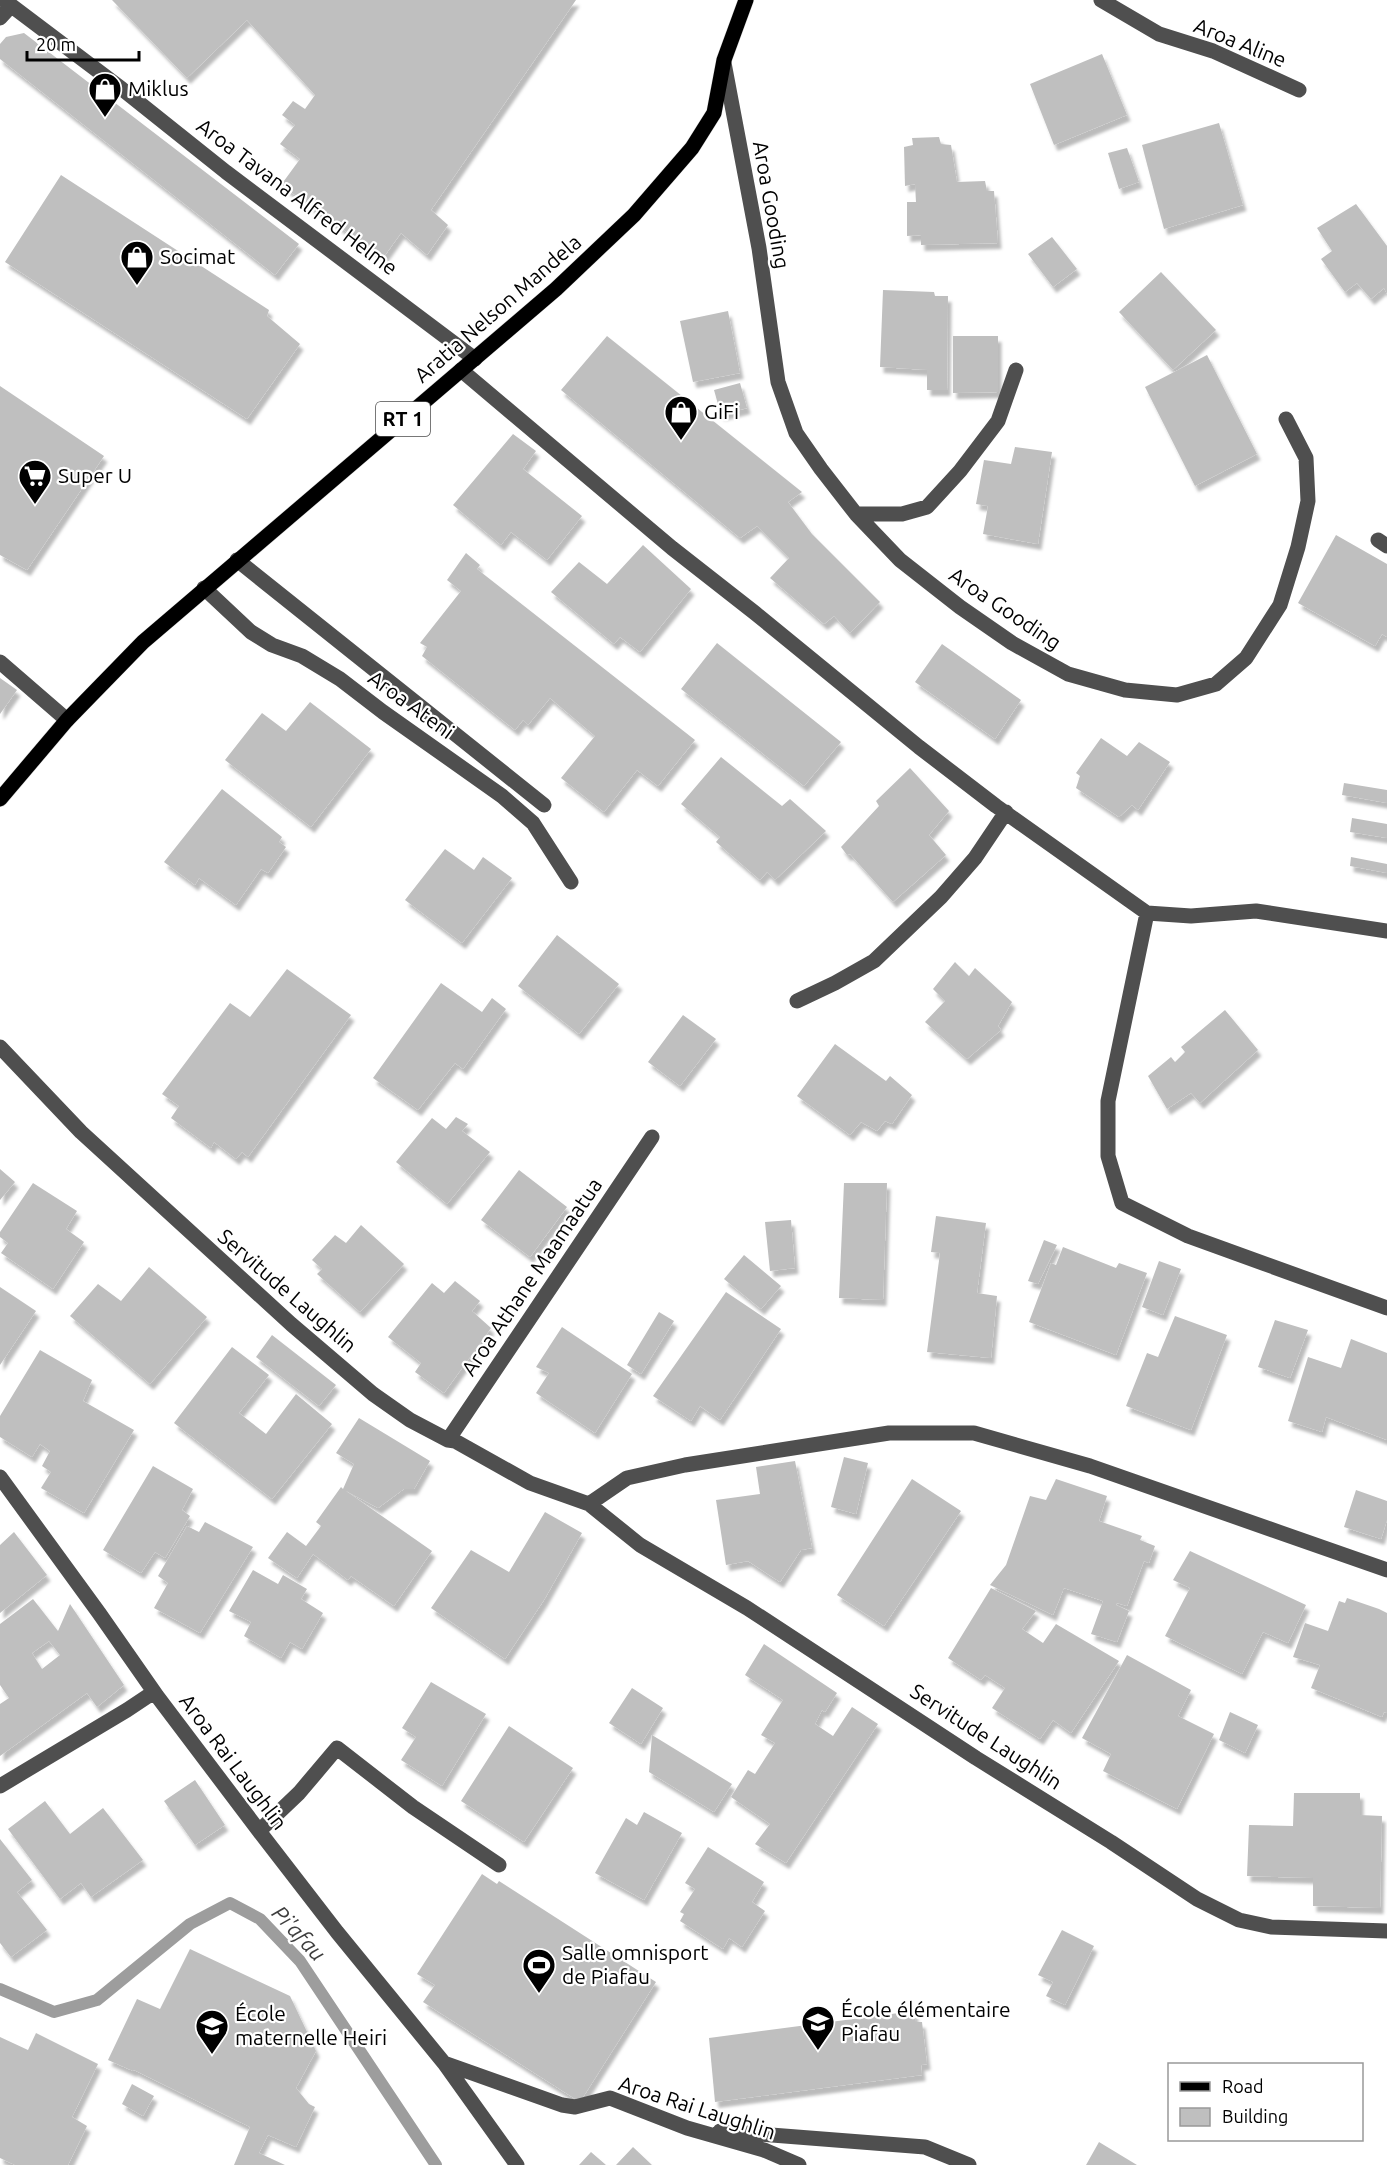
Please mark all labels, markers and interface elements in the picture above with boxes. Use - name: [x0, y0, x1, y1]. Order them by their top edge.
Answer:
- street label: Aroa Aline: [1191, 13, 1290, 71]
- scale bar: [27, 24, 140, 62]
- text: 20 m: [36, 34, 76, 54]
- shop icon: Miklus: [87, 71, 123, 118]
- place label: Miklus: [128, 76, 189, 100]
- street label: Aroa Tavana Alfred Helme: [193, 113, 403, 279]
- street label: Aroa Gooding: [749, 139, 795, 271]
- street label: Aratia Nelson Mandela: [409, 229, 586, 387]
- shop icon: Socimat: [119, 239, 155, 286]
- place label: Socimat: [160, 244, 235, 268]
- shop icon: GiFi: [663, 394, 699, 441]
- place label: GiFi: [704, 399, 739, 423]
- road number: RT 1: [376, 402, 430, 436]
- supermarket icon: Super U: [17, 458, 53, 505]
- place label: Super U: [58, 463, 132, 487]
- street label: Aroa Gooding: [945, 562, 1066, 654]
- street label: Aroa Ateni: [364, 665, 459, 743]
- street label: Aroa Athane Maamaatua: [456, 1173, 606, 1380]
- street label: Servitude Laughlin: [214, 1224, 362, 1357]
- street label: Servitude Laughlin: [906, 1678, 1067, 1794]
- street label: Aroa Rai Laughlin: [175, 1689, 293, 1834]
- water label: Pi'afau: [267, 1900, 331, 1966]
- place label: Salle omnisport de Piafau: [562, 1940, 709, 1988]
- sports icon: Salle omnisport de Piafau: [521, 1947, 557, 1994]
- place label: École élémentaire Piafau: [841, 1997, 1011, 2045]
- place label: École maternelle Heiri: [235, 2001, 387, 2049]
- school or university icon: École élémentaire Piafau: [800, 2004, 836, 2051]
- school or university icon: École maternelle Heiri: [194, 2008, 230, 2055]
- legend: [1168, 2063, 1363, 2141]
- street label: Aroa Rai Laughlin: [616, 2070, 779, 2144]
- text: Road: [1222, 2076, 1264, 2096]
- text: Building: [1222, 2106, 1288, 2126]

